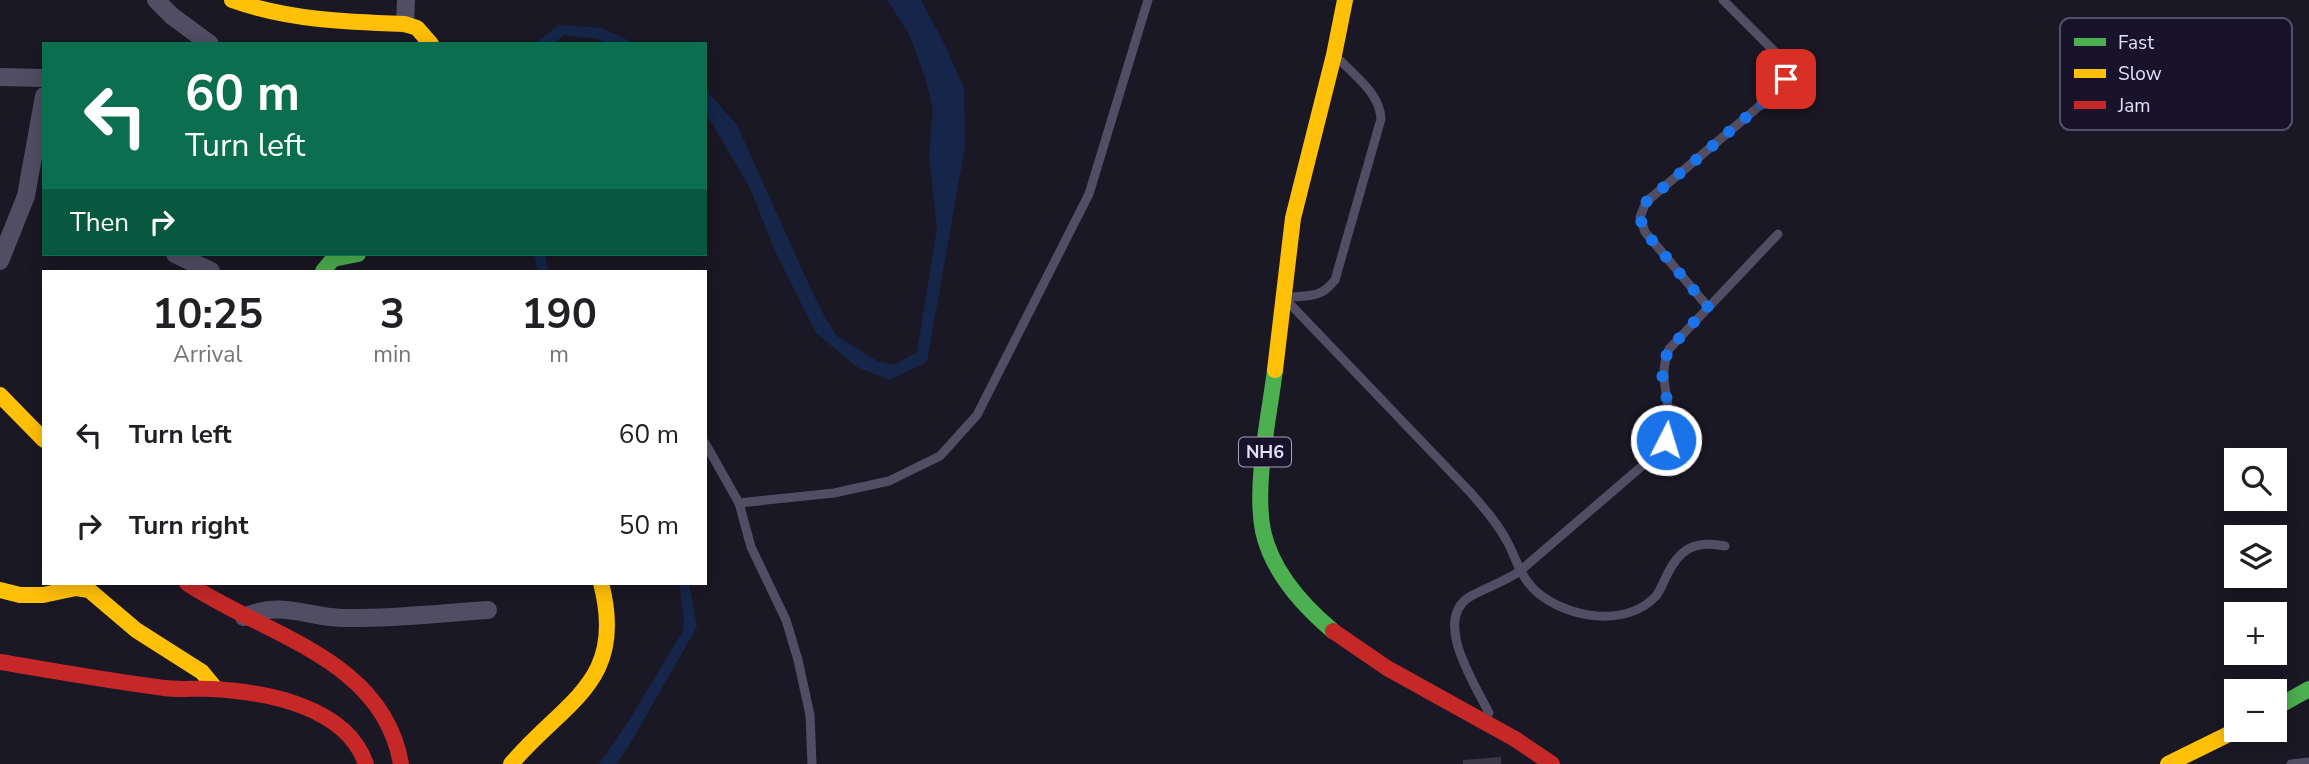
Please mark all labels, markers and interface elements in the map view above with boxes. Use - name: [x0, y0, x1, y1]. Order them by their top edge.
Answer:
- legend: [2060, 18, 2292, 130]
- text: Fast: [2118, 30, 2154, 56]
- pin: [1756, 49, 1816, 109]
- text: 60 m: [185, 60, 300, 127]
- icon: arrive: [1767, 60, 1805, 98]
- text: Slow: [2118, 61, 2162, 87]
- icon: left: [70, 70, 161, 161]
- text: Jam: [2117, 93, 2151, 119]
- text: Turn left: [185, 124, 305, 167]
- icon: right: [143, 203, 181, 241]
- text: Then: [70, 205, 129, 240]
- text: 10:25: [152, 286, 263, 343]
- text: 3: [380, 286, 405, 343]
- text: 190: [521, 286, 597, 343]
- text: Arrival: [173, 339, 242, 370]
- text: min: [373, 339, 411, 370]
- text: m: [549, 339, 569, 370]
- position arrow: [1629, 403, 1703, 477]
- icon: left: [70, 416, 108, 454]
- text: Turn left: [129, 417, 232, 452]
- text: 60 m: [619, 417, 679, 452]
- road number: NH6: [1239, 438, 1291, 466]
- map controls: [2224, 448, 2287, 742]
- button: search: [2224, 448, 2287, 511]
- icon: right: [70, 507, 108, 545]
- text: Turn right: [129, 508, 248, 543]
- text: 50 m: [619, 508, 679, 543]
- button: layers: [2224, 525, 2287, 588]
- button: +: [2224, 602, 2287, 665]
- button: −: [2224, 679, 2287, 742]

